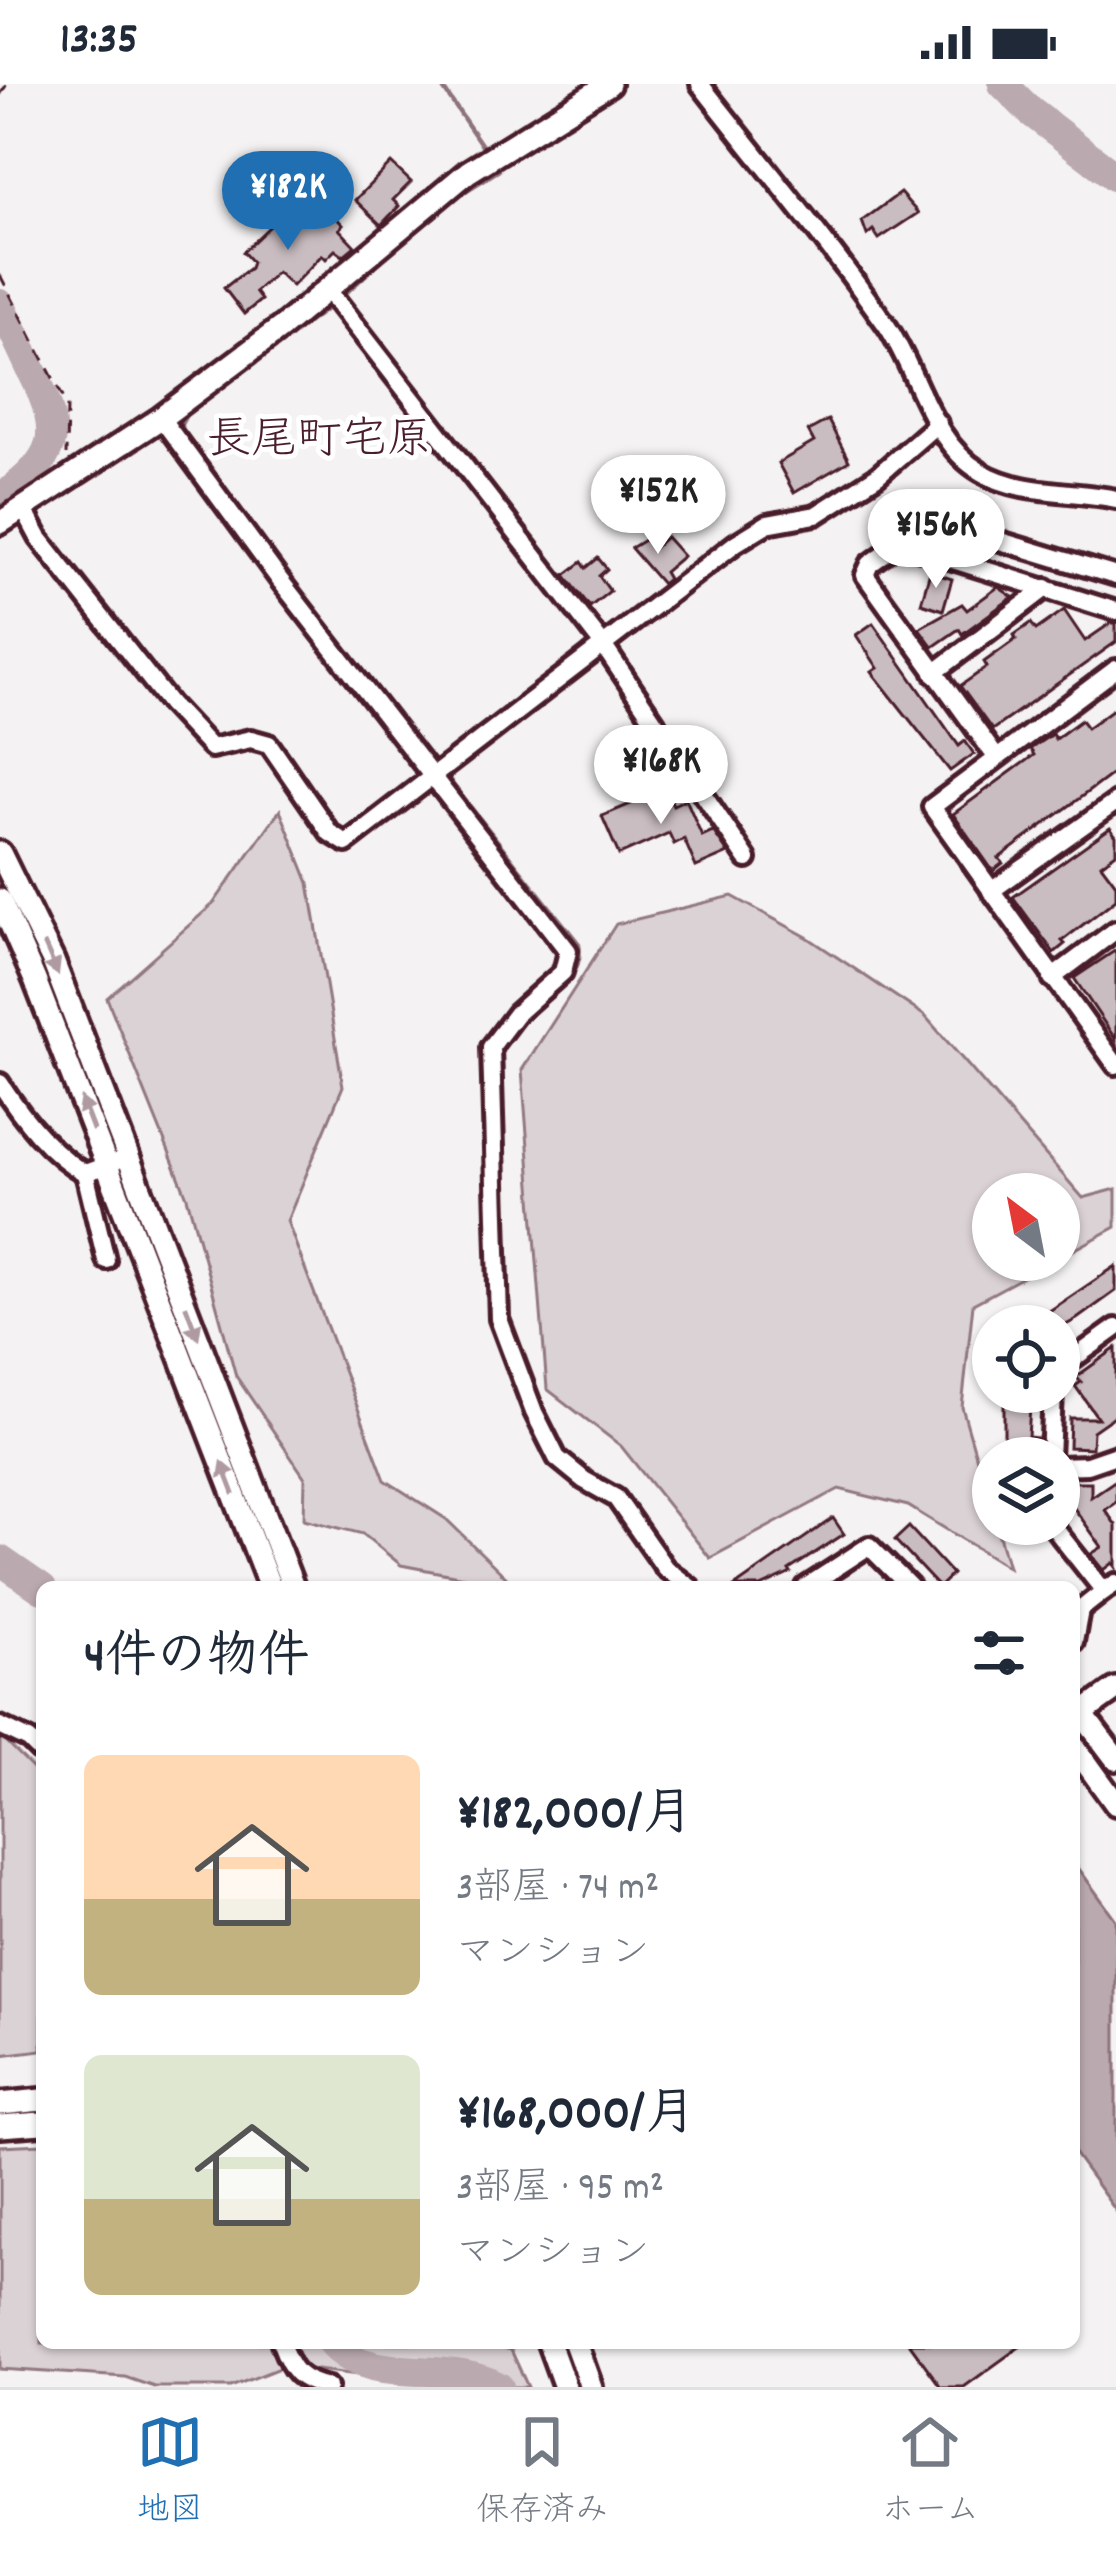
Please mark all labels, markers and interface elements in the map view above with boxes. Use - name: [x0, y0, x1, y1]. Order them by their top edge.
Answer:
- text: 13:35: [60, 10, 138, 74]
- pin: ¥182K: [204, 151, 372, 253]
- text: ¥182K: [249, 162, 327, 217]
- district label: 長尾町宅原: [206, 411, 432, 475]
- pin: ¥152K: [574, 455, 742, 557]
- text: ¥152K: [618, 466, 698, 521]
- pin: ¥156K: [852, 489, 1020, 591]
- text: ¥156K: [895, 500, 977, 555]
- pin: ¥168K: [577, 725, 745, 827]
- text: ¥168K: [621, 736, 701, 791]
- one-way arrow: [41, 942, 61, 977]
- one-way arrow: [77, 1096, 96, 1132]
- north arrow: [972, 1173, 1080, 1281]
- map controls: [972, 1173, 1080, 1545]
- one-way arrow: [183, 1305, 202, 1341]
- button: locate: [972, 1305, 1080, 1413]
- button: layers: [972, 1437, 1080, 1545]
- one-way arrow: [217, 1459, 236, 1495]
- icon: filters: [966, 1620, 1032, 1686]
- text: 4件の物件: [84, 1624, 309, 1696]
- text: ¥182,000/月: [456, 1781, 693, 1853]
- icon: home: [180, 1803, 324, 1947]
- text: 3部屋 · 74 m²: [456, 1863, 659, 1918]
- text: マンション: [456, 1928, 649, 1983]
- text: ¥168,000/月: [456, 2081, 696, 2153]
- icon: home: [180, 2103, 324, 2247]
- text: 3部屋 · 95 m²: [456, 2163, 664, 2218]
- text: マンション: [456, 2228, 649, 2283]
- tab: 地図: [137, 2409, 203, 2536]
- tab: 保存済み: [476, 2409, 608, 2536]
- tab: ホーム: [882, 2409, 979, 2536]

